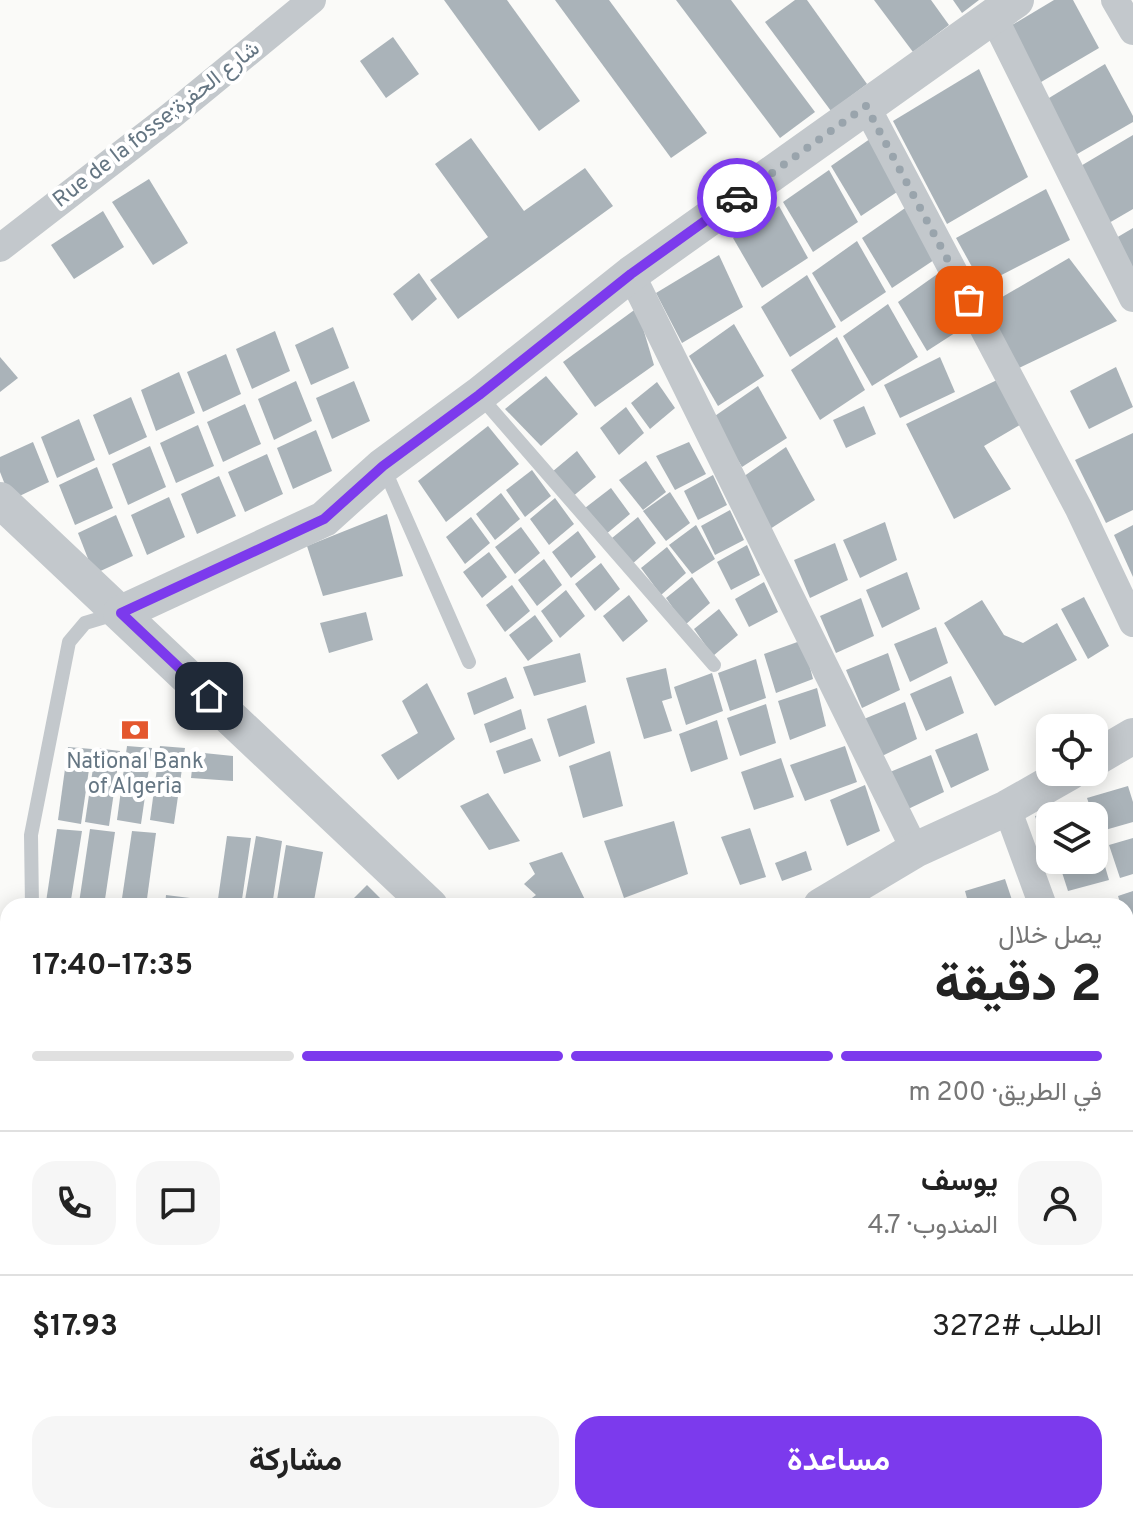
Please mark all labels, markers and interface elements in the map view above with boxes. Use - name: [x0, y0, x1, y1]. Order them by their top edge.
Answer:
- street label: Rue de la fosse;شارع الحفرة: [48, 36, 266, 214]
- courier: [697, 158, 777, 238]
- icon: car: [715, 176, 759, 220]
- pin: [935, 266, 1003, 334]
- icon: bag: [947, 278, 991, 322]
- pin: [175, 662, 243, 730]
- icon: home: [187, 674, 231, 718]
- map controls: [1036, 714, 1108, 874]
- button: locate: [1036, 714, 1108, 786]
- bank icon: National Bank of Algeria: [120, 715, 150, 745]
- place label: National Bank of Algeria: [66, 749, 204, 801]
- button: layers: [1036, 802, 1108, 874]
- text: يصل خلال: [998, 920, 1102, 953]
- text: 17:35–17:40: [32, 948, 193, 985]
- text: 2 دقيقة: [935, 954, 1102, 1020]
- text: في الطريق · 200 m: [908, 1077, 1102, 1110]
- button: phone: [32, 1161, 116, 1245]
- button: chat: [136, 1161, 220, 1245]
- button: person: [1018, 1161, 1102, 1245]
- text: يوسف: [921, 1164, 998, 1201]
- text: المندوب · 4.7: [868, 1210, 998, 1243]
- text: $17.93: [32, 1309, 118, 1346]
- text: الطلب #3272: [932, 1309, 1102, 1346]
- button: مشاركة: [32, 1416, 559, 1508]
- button: مساعدة: [575, 1416, 1102, 1508]

